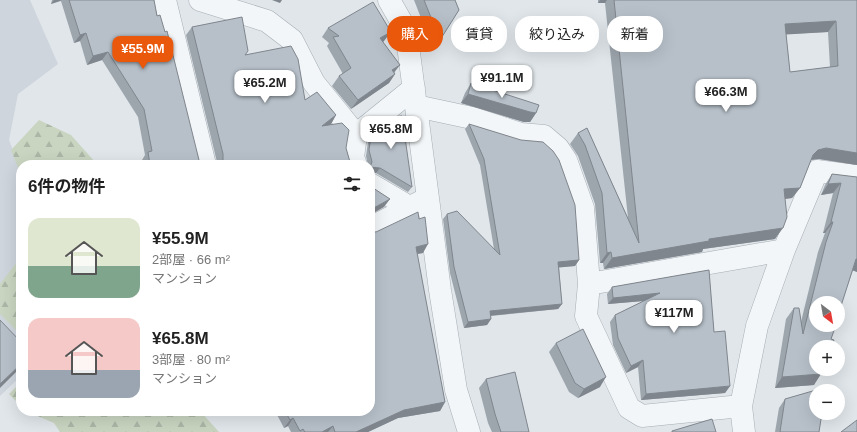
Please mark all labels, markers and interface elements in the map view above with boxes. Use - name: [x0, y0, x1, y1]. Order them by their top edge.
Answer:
- chip: 購入: [387, 16, 443, 52]
- chip: 賃貸: [451, 16, 507, 52]
- chip: 絞り込み: [515, 16, 599, 52]
- chip: 新着: [607, 16, 663, 52]
- pin: ¥55.9M: [110, 36, 176, 70]
- text: ¥55.9M: [121, 41, 165, 56]
- pin: ¥91.1M: [469, 65, 535, 99]
- pin: ¥65.2M: [232, 70, 298, 104]
- text: ¥91.1M: [480, 70, 524, 85]
- text: ¥65.2M: [243, 75, 287, 90]
- pin: ¥66.3M: [693, 79, 759, 113]
- text: ¥66.3M: [704, 84, 748, 99]
- pin: ¥65.8M: [358, 116, 424, 150]
- text: ¥65.8M: [369, 121, 413, 136]
- icon: filters: [341, 173, 363, 195]
- text: 6件の物件: [28, 177, 105, 196]
- text: ¥55.9M: [152, 229, 209, 248]
- icon: home: [60, 234, 108, 282]
- text: 2部屋 · 66 m²: [152, 252, 230, 267]
- text: マンション: [152, 271, 217, 286]
- north arrow: [809, 296, 845, 332]
- map controls: [809, 296, 845, 420]
- pin: ¥117M: [646, 300, 702, 334]
- text: ¥117M: [654, 305, 694, 320]
- text: ¥65.8M: [152, 329, 209, 348]
- icon: home: [60, 334, 108, 382]
- button: +: [809, 340, 845, 376]
- text: 3部屋 · 80 m²: [152, 352, 230, 367]
- text: マンション: [152, 371, 217, 386]
- button: −: [809, 384, 845, 420]

